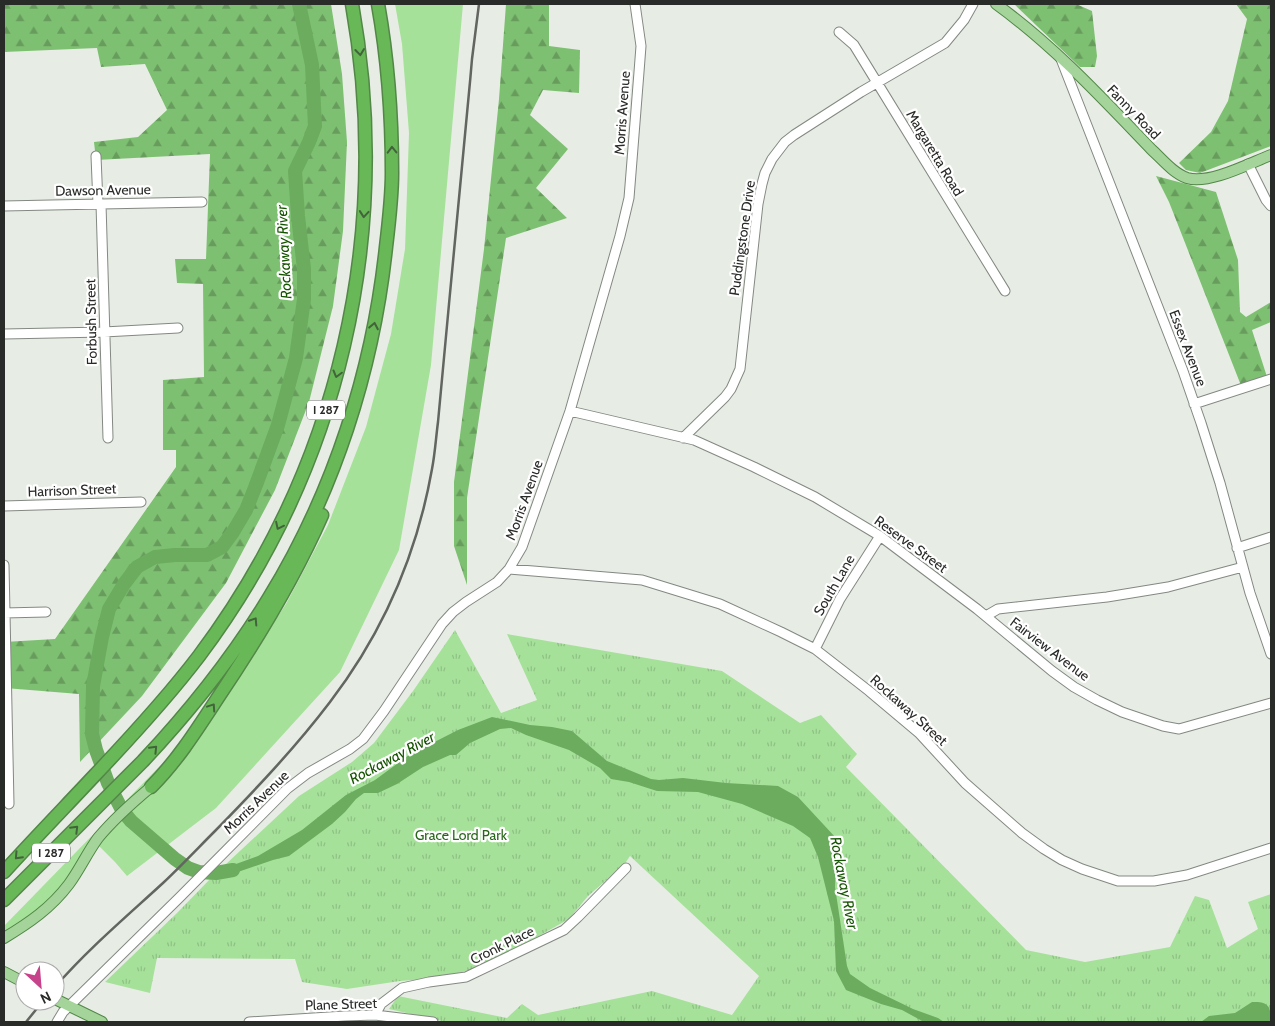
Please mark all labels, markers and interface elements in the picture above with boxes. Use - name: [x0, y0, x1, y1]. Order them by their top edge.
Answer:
- one-way arrow: [354, 48, 364, 56]
- street label: Morris Avenue: [610, 70, 634, 156]
- street label: Fanny Road: [1103, 81, 1165, 143]
- street label: Margaretta Road: [902, 107, 968, 199]
- one-way arrow: [387, 146, 397, 154]
- street label: Puddingstone Drive: [725, 179, 759, 297]
- street label: Dawson Avenue: [55, 180, 151, 200]
- water label: Rockaway River: [272, 203, 295, 299]
- one-way arrow: [358, 210, 369, 218]
- street label: Forbush Street: [81, 278, 101, 365]
- street label: Essex Avenue: [1165, 307, 1211, 389]
- one-way arrow: [368, 322, 379, 331]
- one-way arrow: [332, 370, 342, 378]
- road number: I 287: [307, 400, 345, 420]
- street label: Morris Avenue: [501, 457, 547, 543]
- street label: Harrison Street: [27, 479, 117, 501]
- street label: Reserve Street: [871, 512, 951, 577]
- one-way arrow: [275, 521, 285, 530]
- street label: South Lane: [809, 551, 859, 619]
- street label: Fairview Avenue: [1007, 613, 1093, 685]
- one-way arrow: [248, 617, 258, 626]
- street label: Rockaway Street: [867, 671, 952, 750]
- one-way arrow: [206, 703, 215, 713]
- water label: Rockaway River: [346, 727, 439, 788]
- one-way arrow: [148, 745, 157, 754]
- street label: Morris Avenue: [220, 766, 292, 838]
- one-way arrow: [69, 825, 78, 834]
- park label: Grace Lord Park: [415, 826, 508, 844]
- water label: Rockaway River: [826, 835, 862, 932]
- road number: I 287: [32, 844, 70, 862]
- one-way arrow: [15, 851, 24, 860]
- street label: Cronk Place: [467, 922, 537, 968]
- north arrow: [15, 961, 65, 1011]
- text: N: [37, 987, 54, 1008]
- street label: Plane Street: [305, 994, 378, 1014]

